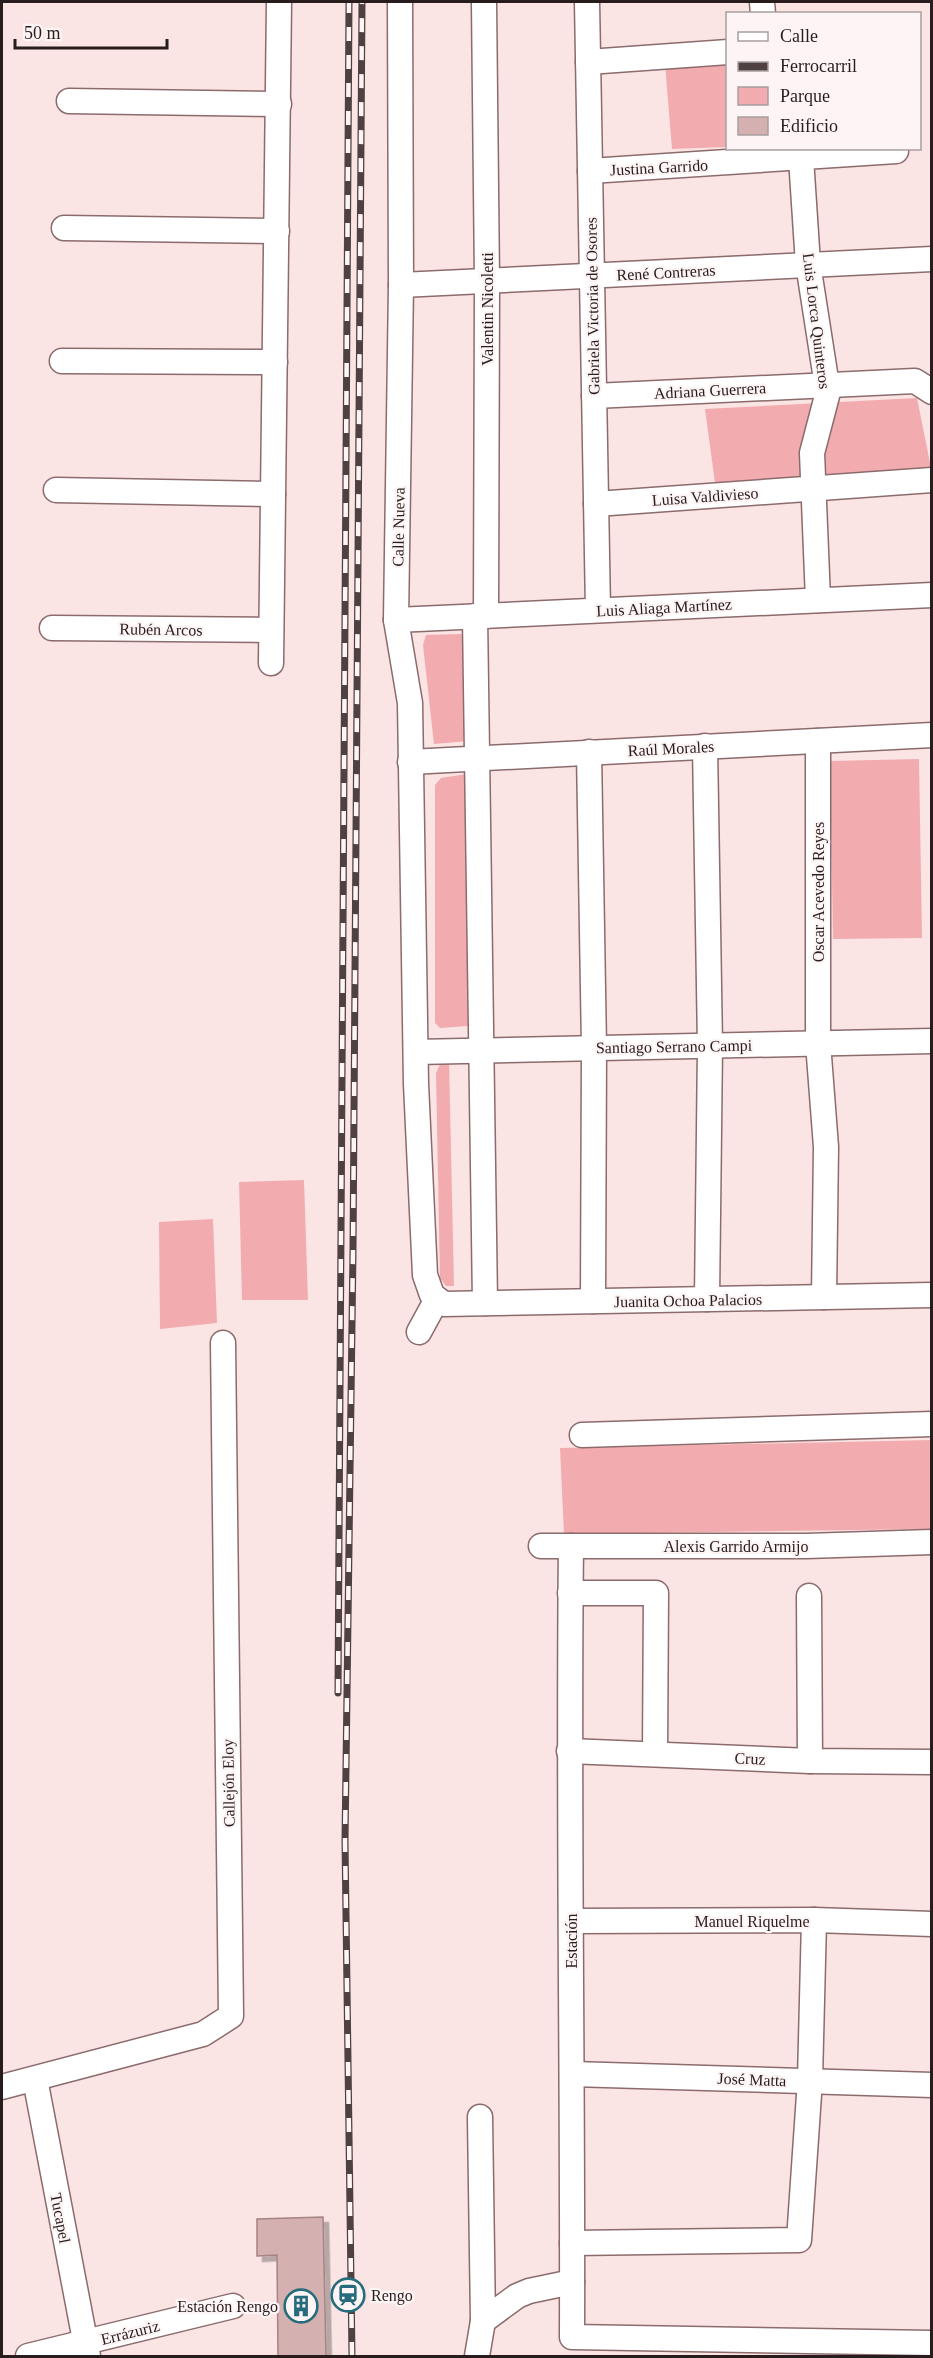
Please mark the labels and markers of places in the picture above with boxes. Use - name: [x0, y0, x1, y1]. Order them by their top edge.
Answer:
- station icon: Rengo: [330, 2277, 366, 2313]
- place label: Rengo: [371, 2287, 413, 2305]
- building icon: Estación Rengo: [283, 2288, 319, 2324]
- place label: Estación Rengo: [177, 2298, 278, 2316]

